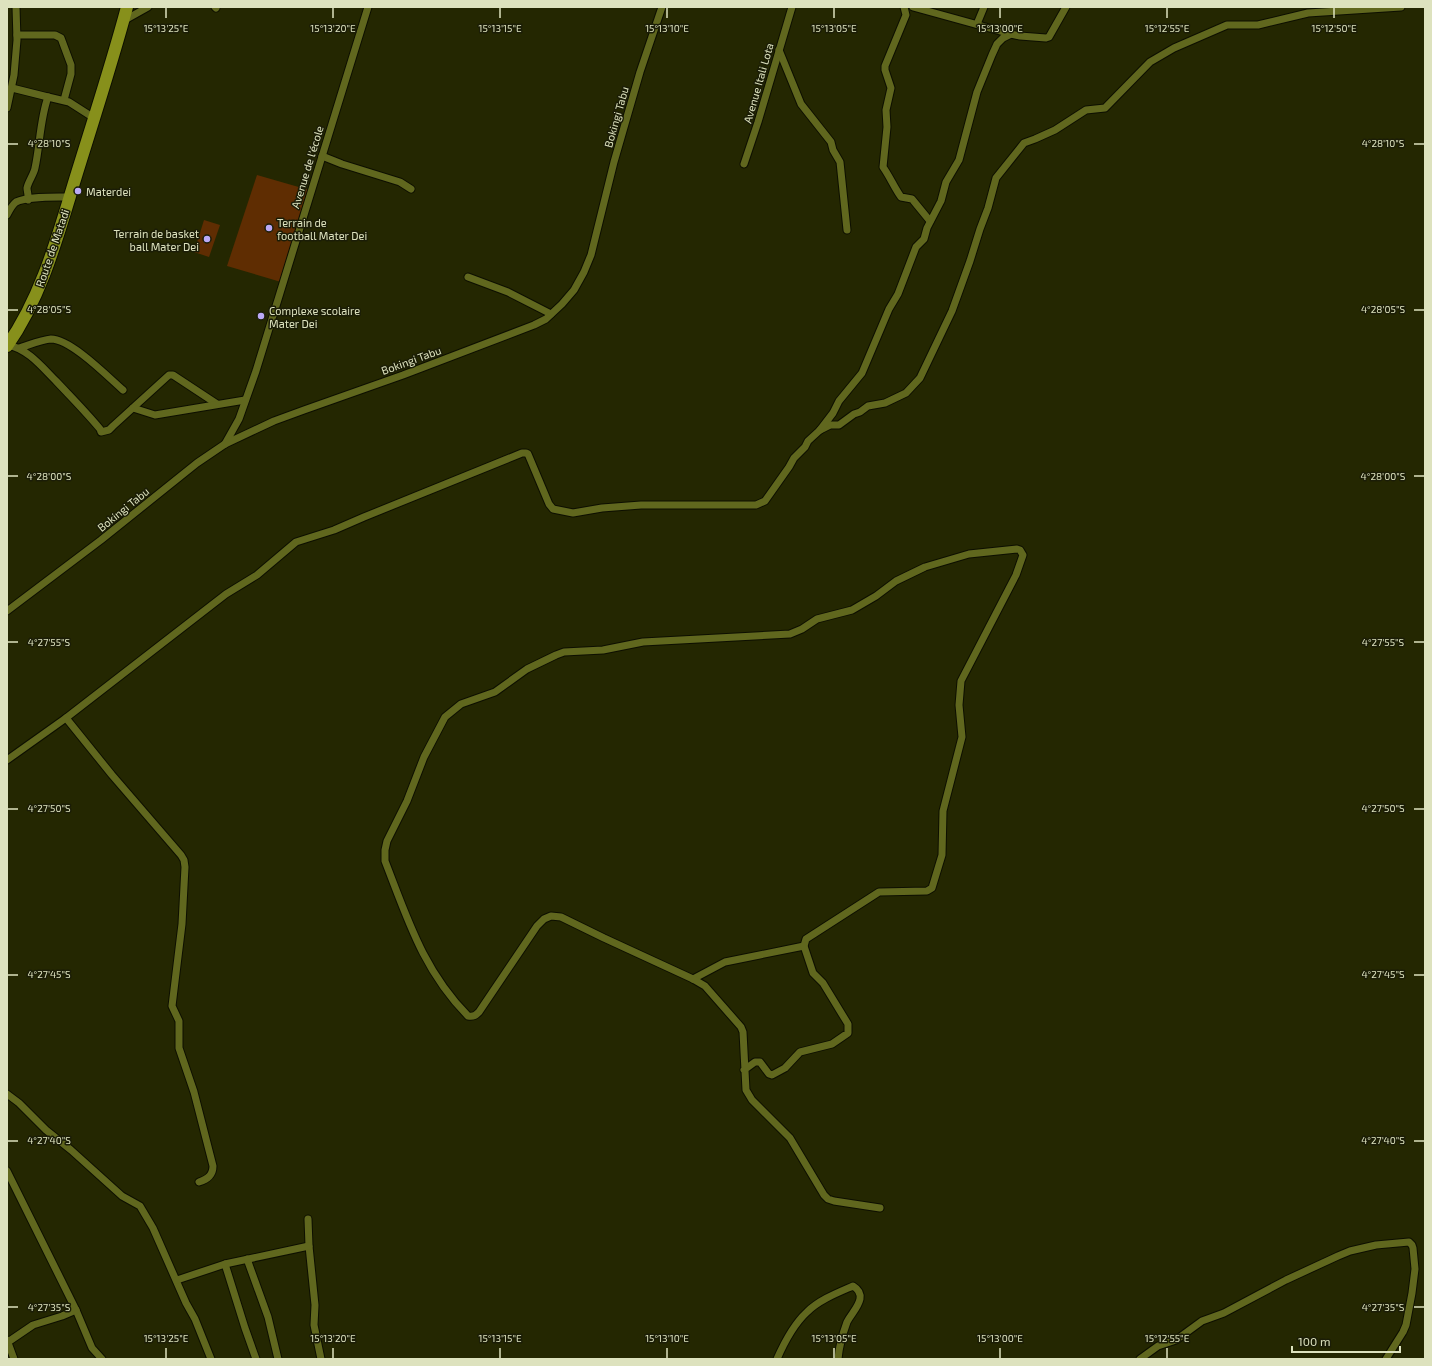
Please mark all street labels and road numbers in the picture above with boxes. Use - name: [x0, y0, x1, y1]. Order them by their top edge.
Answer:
- street label: Avenue Itali Lota: [740, 41, 776, 125]
- street label: Bokingi Tabu: [601, 85, 631, 149]
- street label: Avenue de l'école: [288, 124, 326, 210]
- street label: Route de Matadi: [33, 207, 71, 289]
- street label: Bokingi Tabu: [379, 343, 443, 377]
- street label: Bokingi Tabu: [95, 484, 151, 534]

